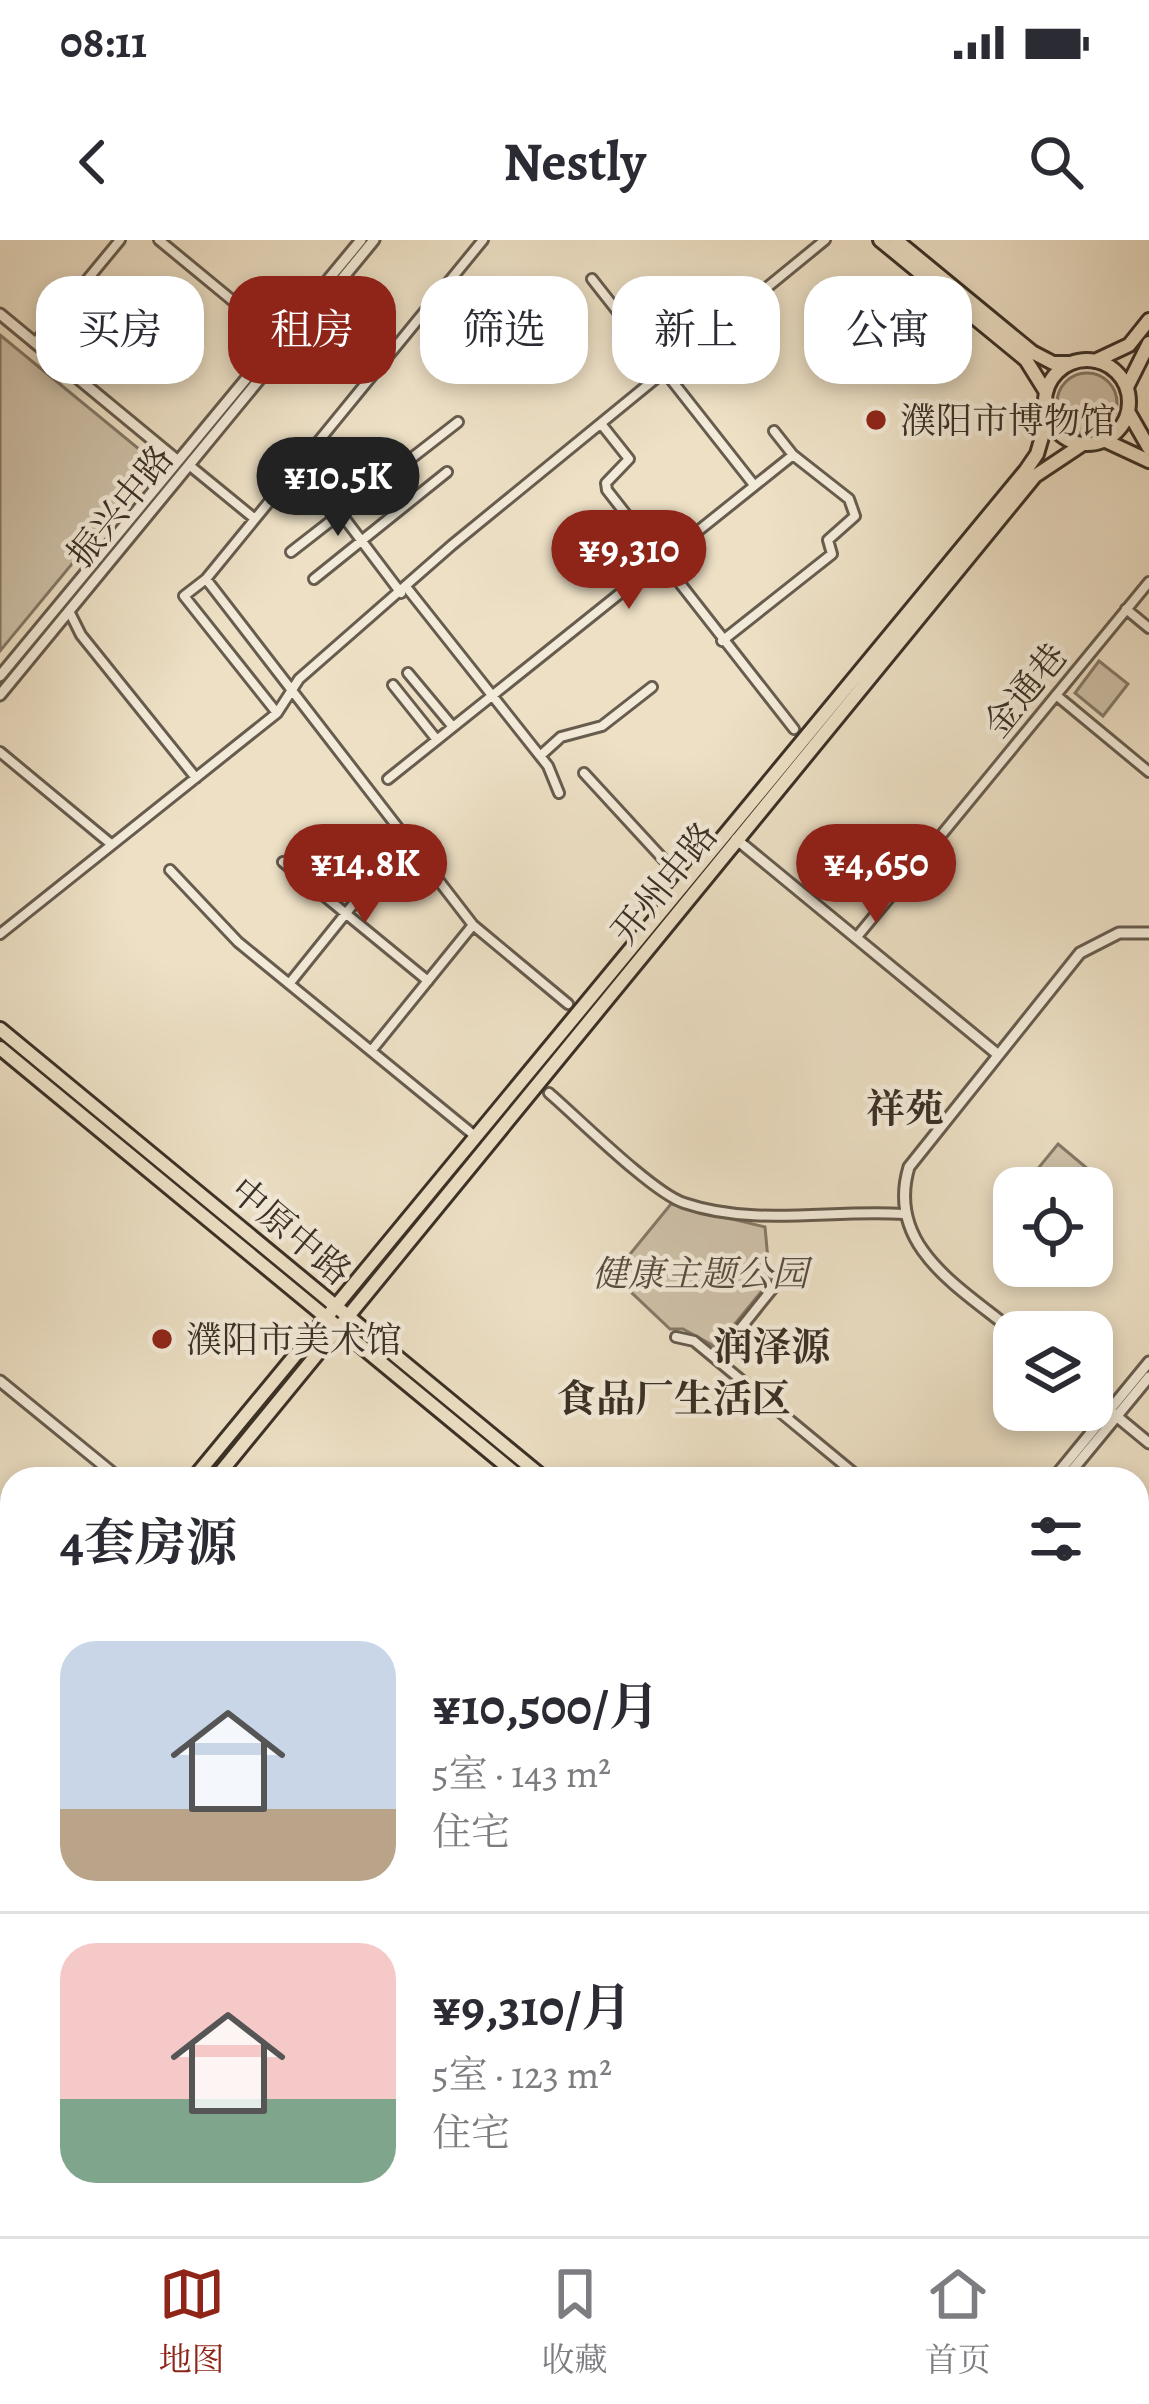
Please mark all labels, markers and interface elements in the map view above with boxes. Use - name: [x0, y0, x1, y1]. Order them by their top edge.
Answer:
- text: 08:11: [60, 11, 147, 73]
- text: Nestly: [503, 125, 646, 199]
- icon: back: [60, 129, 126, 195]
- icon: search: [1023, 129, 1089, 195]
- chip: 买房: [36, 276, 204, 384]
- chip: 租房: [228, 276, 396, 384]
- chip: 筛选: [420, 276, 588, 384]
- chip: 新上: [612, 276, 780, 384]
- chip: 公寓: [804, 276, 972, 384]
- place label: 濮阳市博物馆: [900, 396, 1116, 445]
- marker: 濮阳市博物馆: [863, 407, 889, 433]
- street label: 振兴中路: [56, 435, 184, 577]
- pin: ¥10.5K: [240, 437, 436, 539]
- text: ¥10.5K: [284, 449, 392, 502]
- pin: ¥9,310: [531, 510, 727, 612]
- text: ¥9,310: [578, 522, 680, 575]
- street label: 金通巷: [972, 633, 1078, 747]
- street label: 开州中路: [600, 812, 728, 954]
- pin: ¥14.8K: [267, 824, 463, 926]
- pin: ¥4,650: [778, 824, 974, 926]
- text: ¥14.8K: [310, 836, 420, 889]
- text: ¥4,650: [823, 836, 929, 889]
- district label: 祥苑: [866, 1082, 944, 1135]
- street label: 中原中路: [220, 1166, 362, 1296]
- map controls: [993, 1167, 1113, 1431]
- button: locate: [993, 1167, 1113, 1287]
- park label: 健康主题公园: [592, 1249, 813, 1298]
- button: layers: [993, 1311, 1113, 1431]
- place label: 濮阳市美术馆: [186, 1315, 402, 1364]
- district label: 润泽源: [713, 1320, 831, 1373]
- marker: 濮阳市美术馆: [149, 1326, 175, 1352]
- district label: 食品厂生活区: [557, 1372, 791, 1425]
- icon: filters: [1023, 1506, 1089, 1572]
- text: 4套房源: [60, 1508, 237, 1578]
- text: ¥10,500/月: [432, 1672, 660, 1742]
- icon: home: [156, 1689, 300, 1833]
- text: 5室 · 143 m²: [432, 1747, 611, 1800]
- text: 住宅: [432, 1805, 510, 1858]
- text: ¥9,310/月: [432, 1973, 632, 2043]
- icon: home: [156, 1991, 300, 2135]
- text: 5室 · 123 m²: [432, 2048, 612, 2101]
- text: 住宅: [432, 2106, 510, 2159]
- tab: 地图: [159, 2261, 225, 2382]
- tab: 收藏: [542, 2261, 608, 2382]
- tab: 首页: [925, 2261, 991, 2382]

